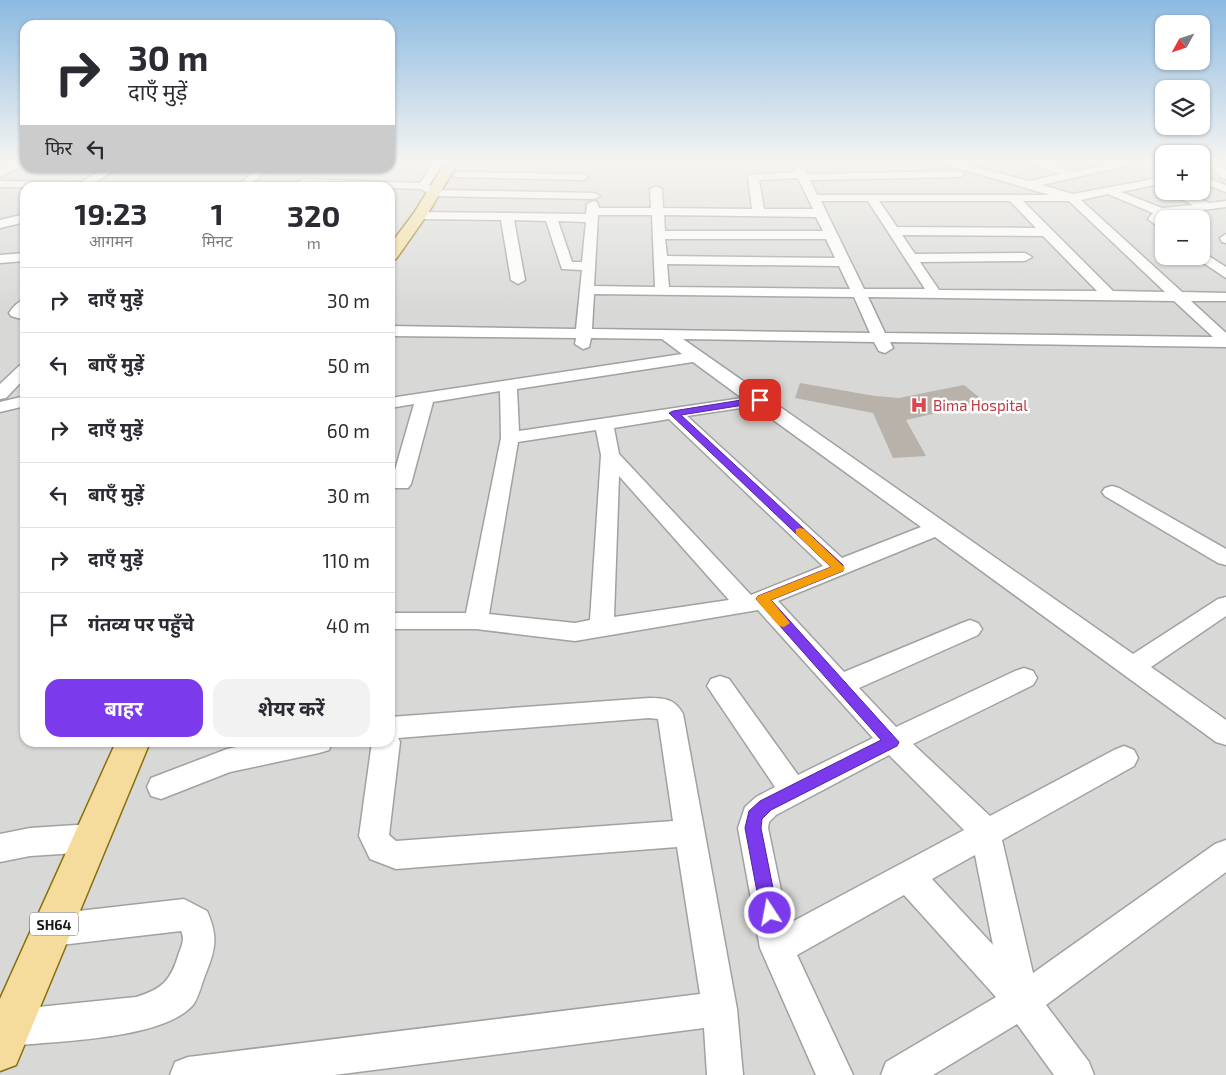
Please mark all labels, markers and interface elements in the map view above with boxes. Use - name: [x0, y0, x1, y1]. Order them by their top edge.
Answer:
- north arrow: [1155, 15, 1210, 70]
- map controls: [1155, 15, 1210, 265]
- text: 30 m: [128, 36, 208, 78]
- icon: right: [45, 40, 110, 105]
- text: दाएँ मुड़ें: [128, 78, 187, 104]
- button: layers: [1155, 80, 1210, 135]
- icon: left: [82, 135, 110, 163]
- text: फिर: [45, 136, 72, 159]
- button: +: [1155, 145, 1210, 200]
- text: 19:23: [75, 195, 147, 231]
- text: 1: [211, 195, 224, 231]
- text: 320: [287, 197, 340, 233]
- button: −: [1155, 210, 1210, 265]
- text: आगमन: [89, 231, 133, 250]
- text: मिनट: [202, 231, 233, 250]
- text: m: [307, 233, 321, 252]
- icon: right: [45, 286, 73, 314]
- text: दाएँ मुड़ें: [88, 287, 143, 310]
- text: 30 m: [327, 289, 370, 312]
- icon: left: [45, 351, 73, 379]
- text: बाएँ मुड़ें: [88, 352, 144, 375]
- text: 50 m: [327, 354, 370, 377]
- pin: [739, 379, 781, 421]
- icon: arrive: [746, 386, 774, 414]
- hospital icon: Bima Hospital: [909, 395, 929, 415]
- place label: Bima Hospital: [933, 396, 1028, 414]
- icon: right: [45, 416, 73, 444]
- text: दाएँ मुड़ें: [88, 417, 143, 440]
- text: 60 m: [327, 419, 370, 442]
- icon: left: [45, 481, 73, 509]
- text: बाएँ मुड़ें: [88, 482, 144, 505]
- text: 30 m: [327, 484, 370, 507]
- icon: right: [45, 546, 73, 574]
- text: दाएँ मुड़ें: [88, 547, 143, 570]
- text: 110 m: [323, 549, 370, 572]
- icon: arrive: [45, 611, 73, 639]
- text: गंतव्य पर पहुँचे: [88, 612, 194, 635]
- text: 40 m: [326, 614, 370, 637]
- button: बाहर: [45, 679, 203, 737]
- button: शेयर करें: [213, 679, 370, 737]
- position arrow: [743, 886, 795, 938]
- road number: SH64: [30, 912, 78, 936]

